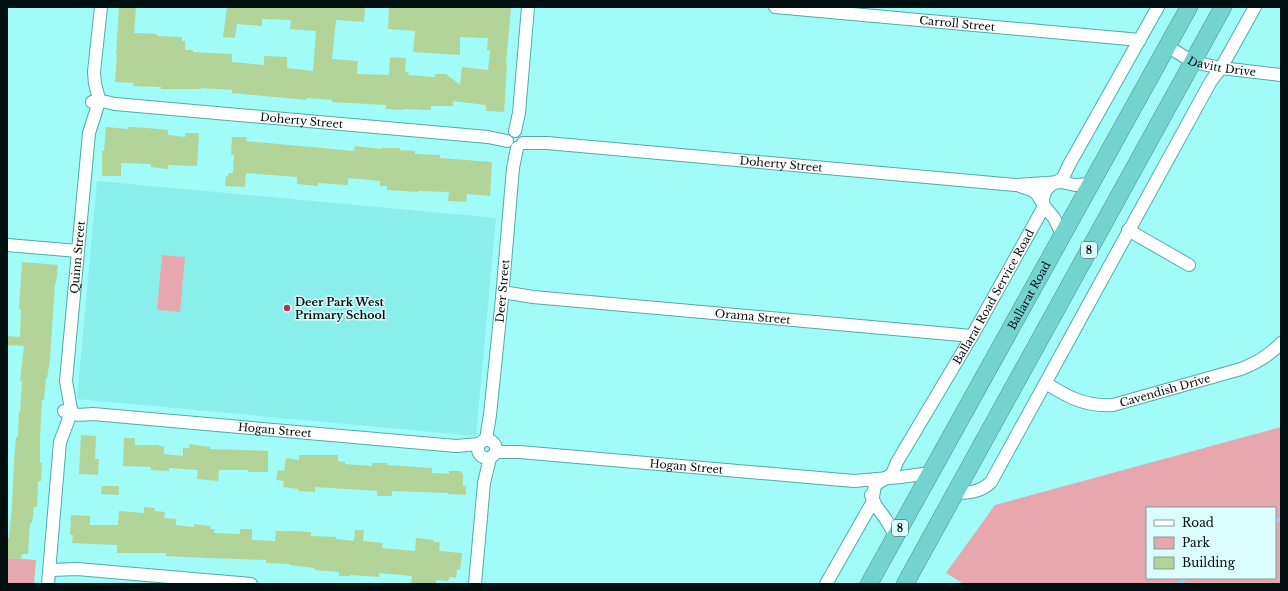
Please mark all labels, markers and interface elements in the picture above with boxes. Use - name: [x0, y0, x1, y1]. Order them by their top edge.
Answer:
- street label: Carroll Street: [919, 13, 997, 34]
- street label: Davitt Drive: [1185, 53, 1257, 79]
- street label: Doherty Street: [259, 110, 344, 131]
- street label: Doherty Street: [739, 153, 824, 175]
- street label: Quinn Street: [67, 219, 88, 294]
- street label: Ballarat Road Service Road: [950, 227, 1038, 365]
- road number: 8: [1081, 242, 1097, 258]
- street label: Deer Street: [493, 258, 512, 323]
- street label: Ballarat Road: [1005, 260, 1053, 332]
- place label: Deer Park West Primary School: [295, 295, 386, 322]
- marker: Deer Park West Primary School: [282, 303, 292, 313]
- street label: Orama Street: [714, 306, 792, 327]
- street label: Cavendish Drive: [1118, 371, 1212, 410]
- street label: Hogan Street: [237, 420, 313, 440]
- street label: Hogan Street: [649, 456, 725, 477]
- legend: [1146, 507, 1276, 579]
- text: Road: [1182, 515, 1214, 530]
- road number: 8: [892, 520, 908, 536]
- text: Park: [1182, 535, 1210, 550]
- text: Building: [1182, 555, 1236, 570]

